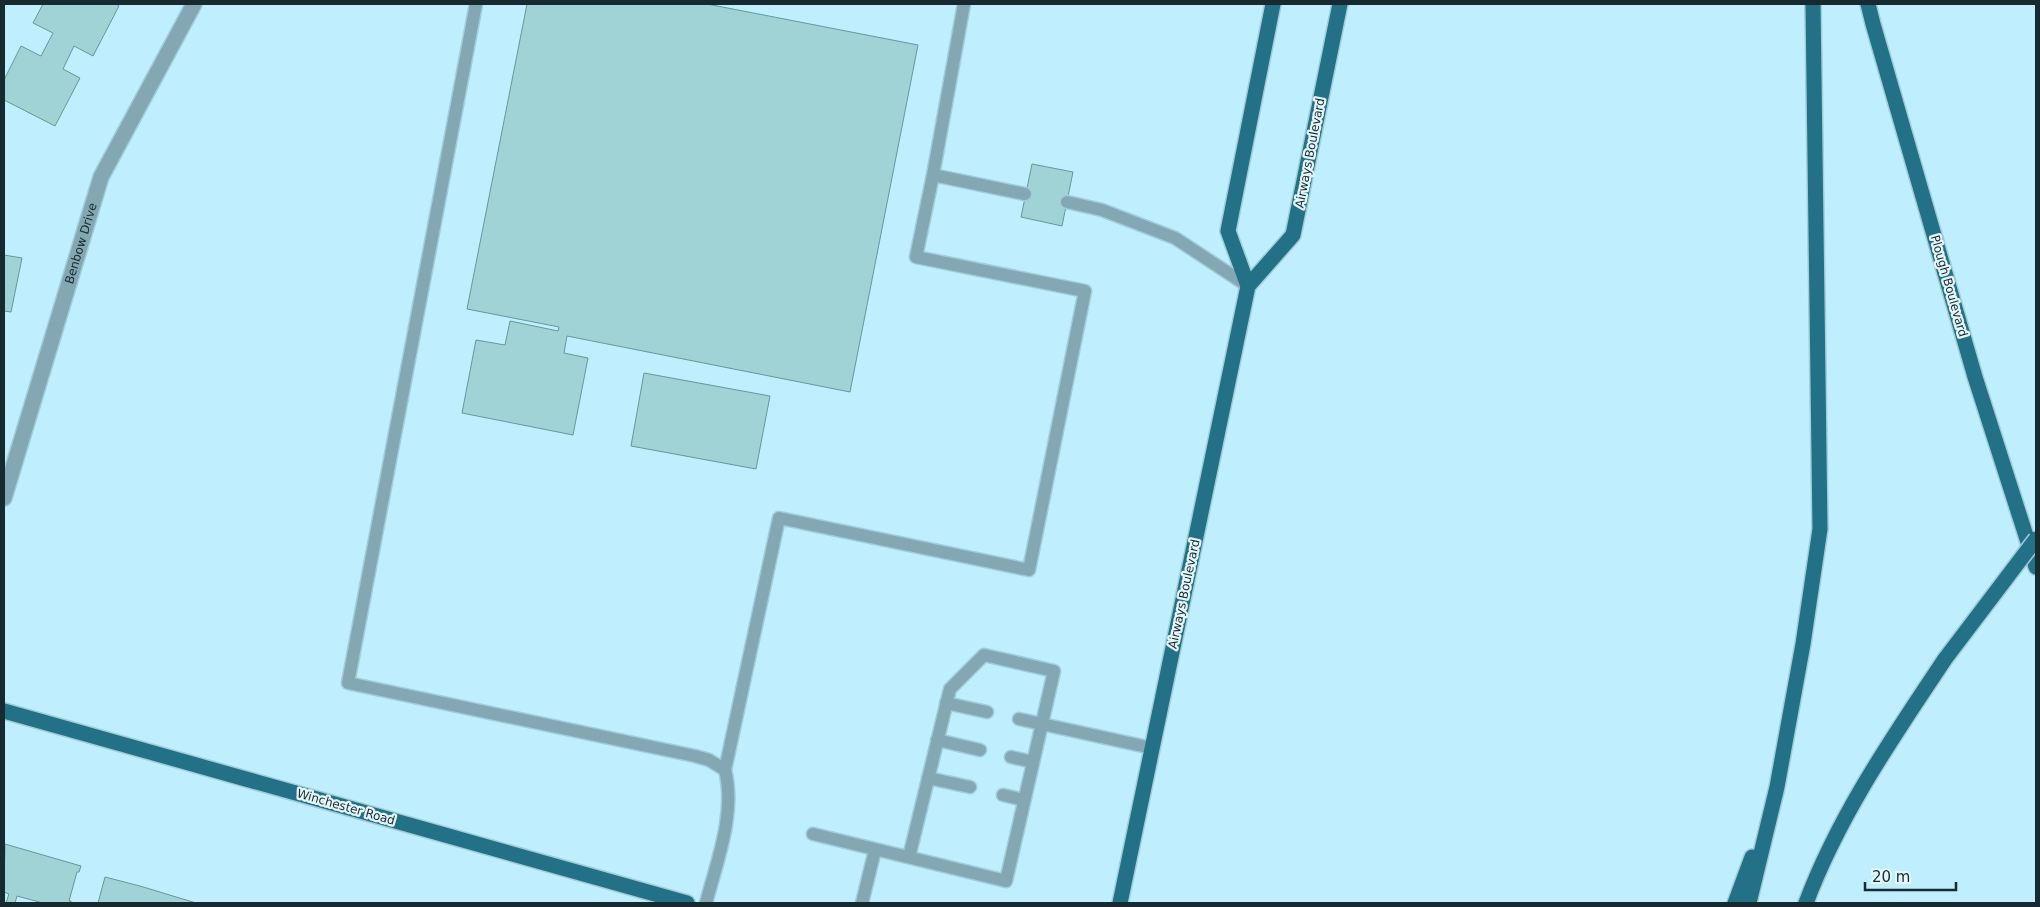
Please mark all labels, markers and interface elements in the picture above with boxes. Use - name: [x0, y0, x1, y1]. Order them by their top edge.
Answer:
- street label: Airways Boulevard: [1292, 97, 1328, 209]
- street label: Benbow Drive: [62, 201, 100, 286]
- street label: Plough Boulevard: [1928, 233, 1970, 339]
- street label: Airways Boulevard: [1166, 538, 1202, 650]
- street label: Winchester Road: [295, 786, 397, 828]
- scale bar: [1865, 860, 1956, 892]
- text: 20 m: [1872, 868, 1910, 886]

